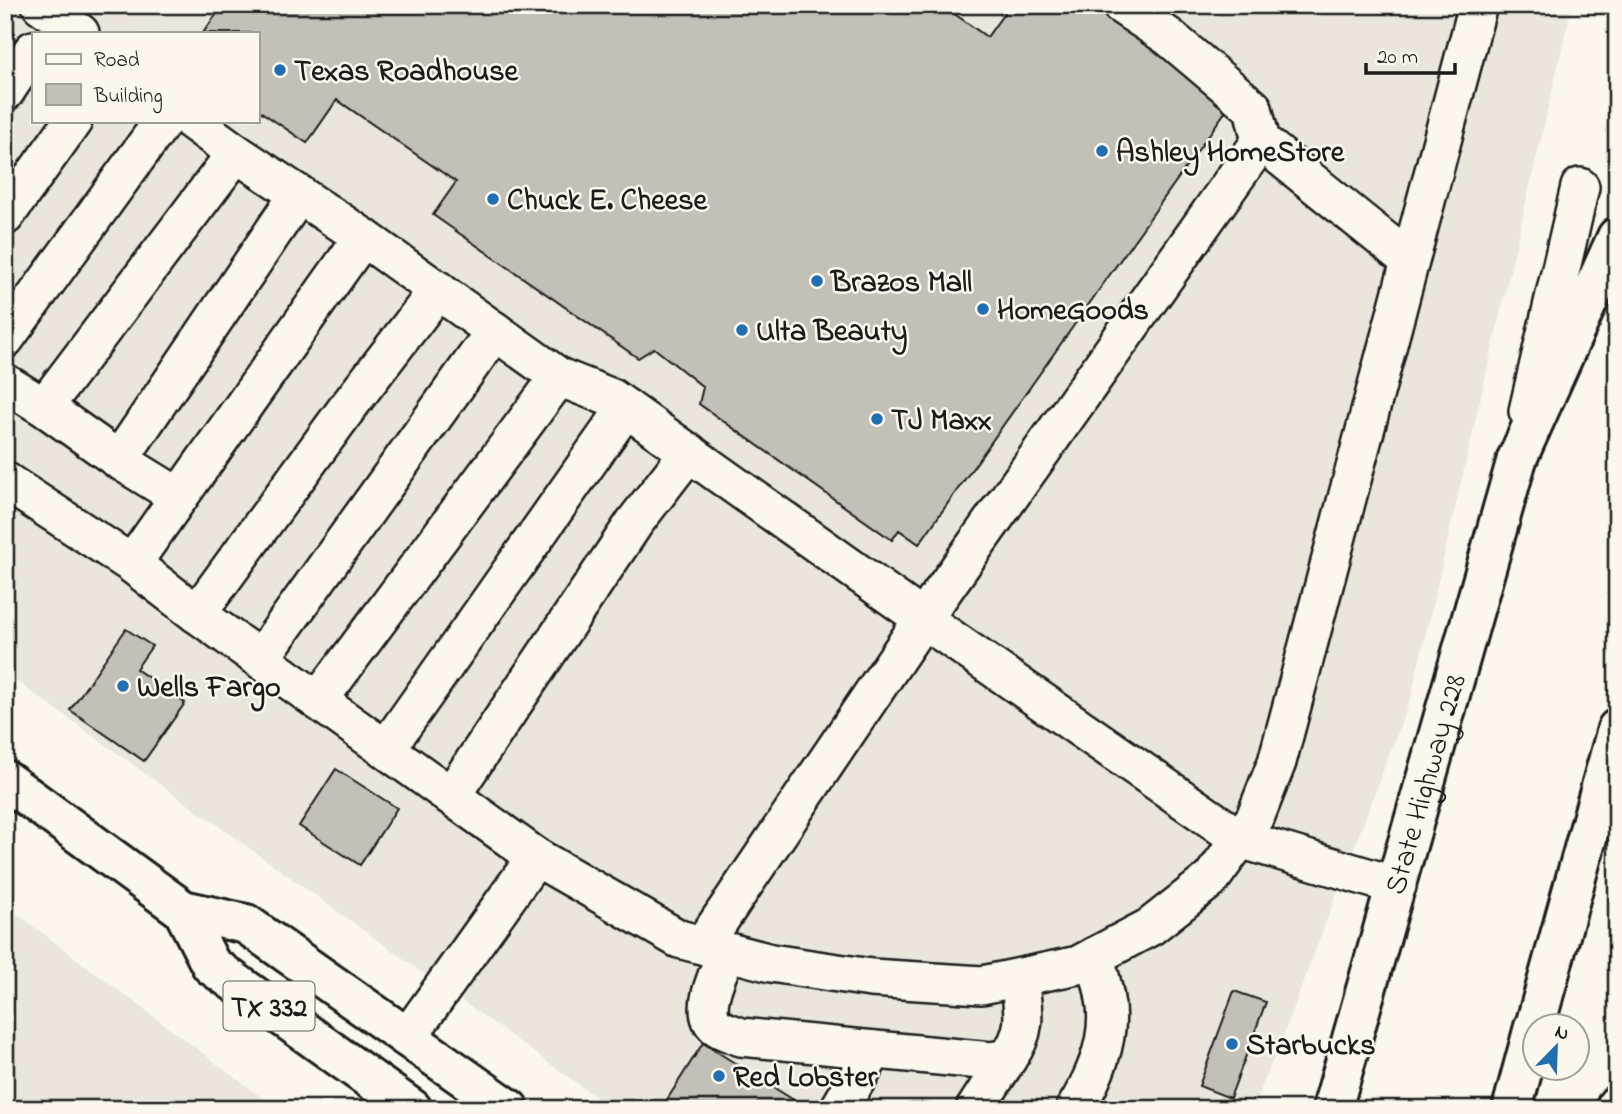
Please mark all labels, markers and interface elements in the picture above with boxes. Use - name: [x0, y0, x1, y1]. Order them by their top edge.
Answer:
- legend: [32, 32, 259, 122]
- scale bar: [1366, 32, 1456, 76]
- text: 20 m: [1377, 43, 1418, 73]
- text: Road: [94, 46, 140, 76]
- place label: Texas Roadhouse: [294, 51, 519, 95]
- marker: Texas Roadhouse: [272, 62, 288, 78]
- text: Building: [93, 82, 163, 114]
- place label: Ashley HomeStore: [1116, 132, 1346, 176]
- marker: Ashley HomeStore: [1094, 143, 1110, 159]
- place label: Chuck E. Cheese: [507, 180, 708, 224]
- marker: Chuck E. Cheese: [485, 191, 501, 207]
- place label: Brazos Mall: [829, 262, 972, 306]
- marker: Brazos Mall: [809, 273, 825, 289]
- place label: HomeGoods: [997, 290, 1149, 334]
- marker: HomeGoods: [975, 301, 991, 317]
- place label: Ulta Beauty: [756, 311, 907, 355]
- marker: Ulta Beauty: [734, 322, 750, 338]
- place label: TJ Maxx: [891, 400, 992, 444]
- marker: TJ Maxx: [869, 411, 885, 427]
- place label: Wells Fargo: [137, 667, 281, 712]
- street label: State Highway 228: [1375, 669, 1480, 900]
- marker: Wells Fargo: [115, 678, 131, 694]
- road number: TX 332: [224, 982, 314, 1030]
- north arrow: [1520, 1012, 1590, 1082]
- text: N: [1550, 1019, 1573, 1049]
- place label: Starbucks: [1246, 1025, 1375, 1069]
- marker: Starbucks: [1224, 1036, 1240, 1052]
- place label: Red Lobster: [733, 1057, 878, 1101]
- marker: Red Lobster: [711, 1068, 727, 1084]

